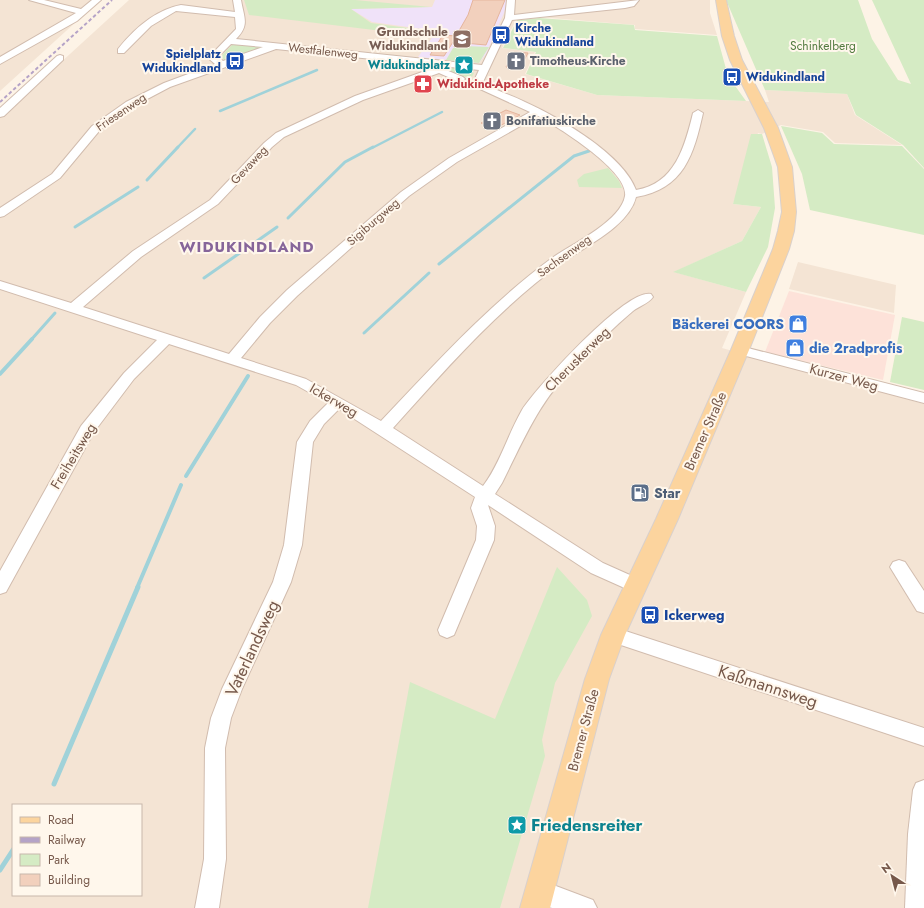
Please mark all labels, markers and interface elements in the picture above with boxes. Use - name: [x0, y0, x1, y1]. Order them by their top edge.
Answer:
- place label: Kirche Widukindland: [515, 19, 594, 51]
- place label: Grundschule Widukindland: [369, 23, 448, 55]
- bus stop icon: Kirche Widukindland: [490, 24, 512, 46]
- school or university icon: Grundschule Widukindland: [451, 28, 473, 50]
- park label: Schinkelberg: [790, 37, 856, 55]
- street label: Westfalenweg: [287, 38, 359, 64]
- place label: Spielplatz Widukindland: [142, 45, 222, 77]
- bus stop icon: Spielplatz Widukindland: [224, 50, 246, 72]
- church icon: Timotheus-Kirche: [505, 50, 527, 72]
- place label: Timotheus-Kirche: [530, 52, 626, 70]
- place icon: Widukindplatz: [453, 54, 475, 76]
- place label: Widukindplatz: [368, 56, 451, 74]
- bus stop icon: Widukindland: [721, 66, 743, 88]
- place label: Widukindland: [746, 68, 825, 86]
- pharmacy icon: Widukind-Apotheke: [412, 73, 434, 95]
- place label: Widukind-Apotheke: [437, 75, 549, 93]
- street label: Friesenweg: [92, 88, 150, 136]
- church icon: Bonifatiuskirche: [481, 110, 503, 132]
- place label: Bonifatiuskirche: [506, 112, 596, 130]
- street label: Gevaweg: [226, 142, 272, 188]
- street label: Sigiburgweg: [343, 194, 403, 250]
- street label: Sachsenweg: [533, 230, 595, 282]
- district label: WIDUKINDLAND: [180, 236, 314, 258]
- shop icon: Bäckerei COORS: [787, 313, 809, 335]
- place label: Bäckerei COORS: [672, 314, 784, 334]
- street label: Cheruskerweg: [540, 322, 614, 396]
- shop icon: die 2radprofis: [784, 337, 806, 359]
- place label: die 2radprofis: [809, 338, 903, 358]
- street label: Kurzer Weg: [807, 358, 881, 396]
- street label: Ickerweg: [306, 378, 362, 422]
- street label: Bremer Straße: [679, 388, 731, 474]
- street label: Freiheitsweg: [45, 419, 101, 493]
- fuel station icon: Star: [629, 482, 651, 504]
- place label: Star: [654, 483, 681, 503]
- street label: Vaterlandsweg: [219, 596, 285, 700]
- bus stop icon: Ickerweg: [639, 604, 661, 626]
- place label: Ickerweg: [664, 605, 724, 625]
- street label: Kaßmannsweg: [715, 659, 821, 713]
- street label: Bremer Straße: [562, 687, 604, 773]
- legend: [12, 804, 142, 896]
- text: Road: [48, 811, 74, 829]
- place label: Friedensreiter: [531, 813, 643, 837]
- place icon: Friedensreiter: [506, 814, 528, 836]
- text: Railway: [48, 831, 86, 849]
- text: Park: [48, 851, 70, 869]
- north arrow: [872, 856, 912, 896]
- text: N: [878, 859, 894, 877]
- text: Building: [48, 871, 90, 889]

